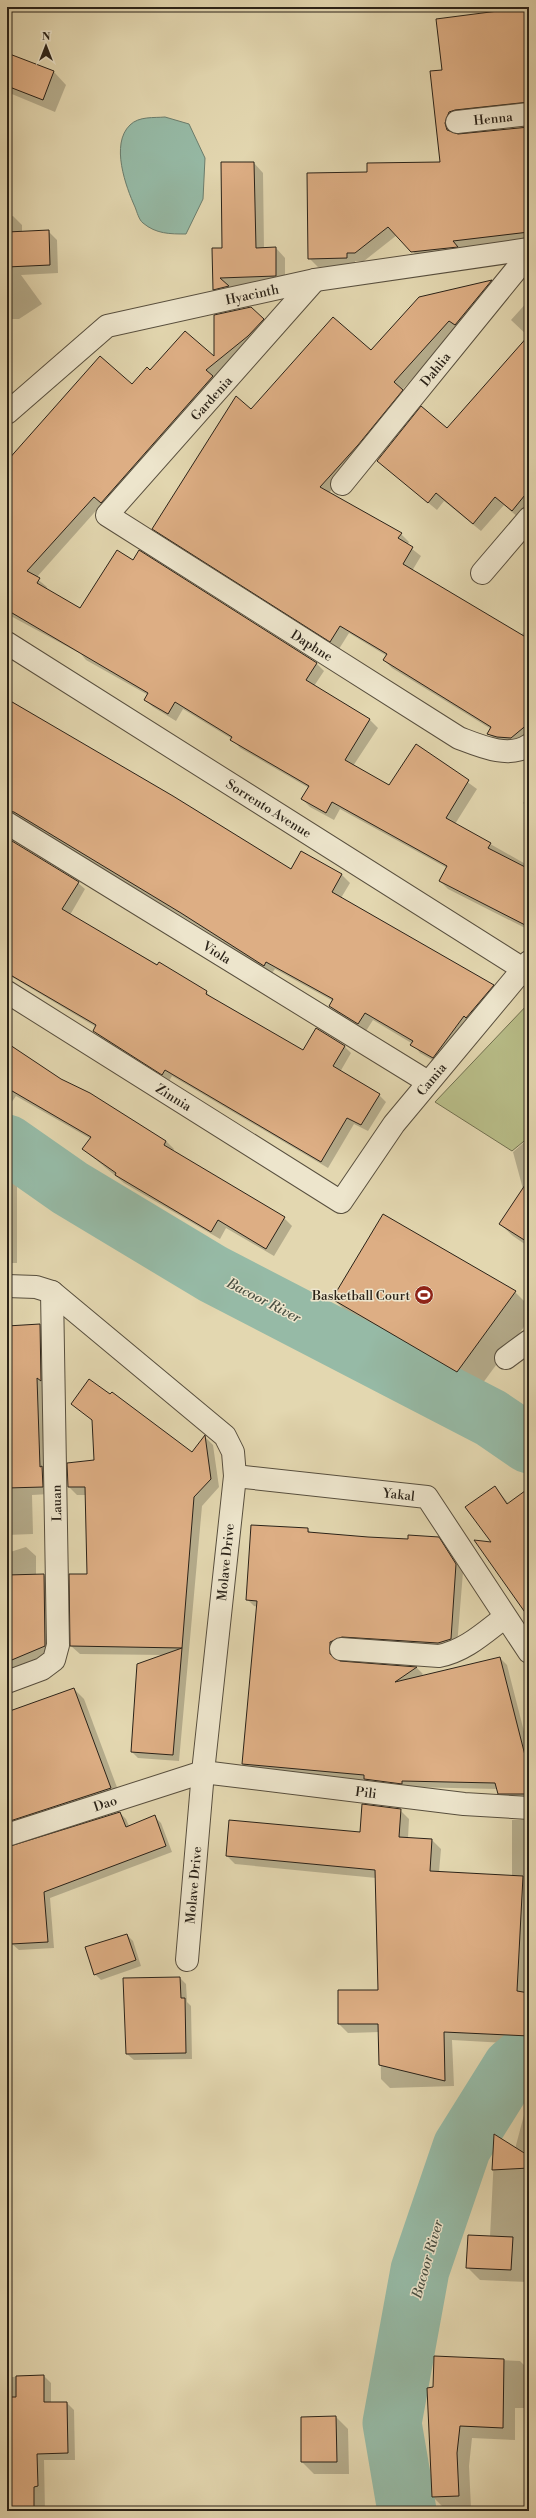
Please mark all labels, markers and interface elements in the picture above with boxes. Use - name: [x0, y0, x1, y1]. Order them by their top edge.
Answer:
- north arrow: [26, 26, 66, 66]
- text: N: [42, 30, 51, 44]
- street label: Henna: [473, 109, 514, 129]
- street label: Hyacinth: [224, 281, 281, 308]
- street label: Dahlia: [417, 349, 455, 390]
- street label: Gardenia: [188, 373, 236, 424]
- street label: Daphne: [288, 627, 336, 665]
- street label: Sorrento Avenue: [223, 776, 315, 842]
- street label: Viola: [198, 937, 234, 968]
- street label: Camia: [414, 1060, 450, 1099]
- street label: Zinnia: [153, 1081, 195, 1115]
- water label: Bacoor River: [222, 1274, 305, 1328]
- sports icon: Basketball Court: [413, 1284, 435, 1306]
- place label: Basketball Court: [311, 1288, 410, 1304]
- street label: Lauan: [49, 1484, 65, 1522]
- street label: Yakal: [381, 1485, 416, 1505]
- street label: Molave Drive: [214, 1522, 238, 1602]
- street label: Pili: [354, 1784, 377, 1802]
- street label: Dao: [91, 1793, 119, 1815]
- street label: Molave Drive: [183, 1845, 205, 1925]
- water label: Bacoor River: [408, 2217, 448, 2302]

